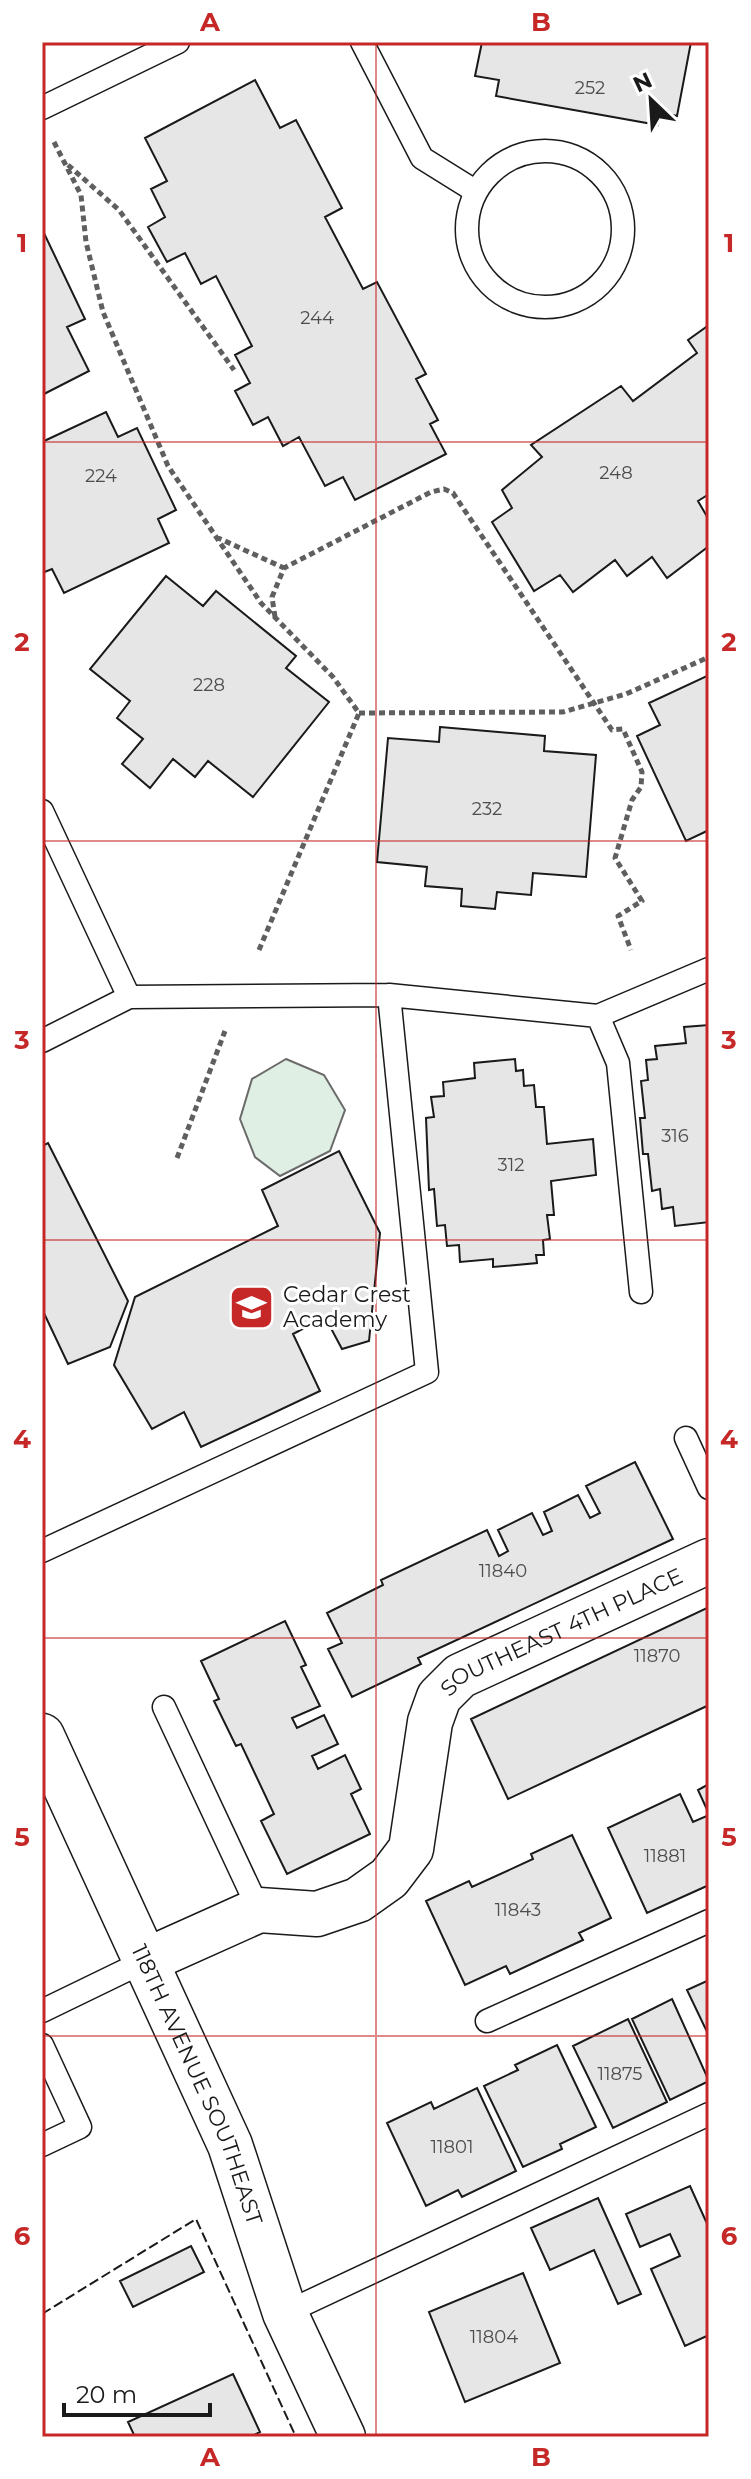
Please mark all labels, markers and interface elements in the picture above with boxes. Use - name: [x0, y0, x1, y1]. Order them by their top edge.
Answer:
- text: A: [199, 6, 221, 38]
- text: B: [531, 6, 551, 38]
- north arrow: [611, 60, 691, 140]
- text: N: [629, 66, 657, 98]
- house number: 252: [575, 77, 605, 99]
- text: 1: [17, 227, 27, 259]
- text: 1: [724, 227, 734, 259]
- house number: 244: [300, 307, 334, 329]
- house number: 248: [599, 462, 633, 484]
- house number: 224: [85, 465, 117, 487]
- text: 2: [14, 626, 30, 658]
- text: 2: [721, 626, 737, 658]
- house number: 228: [193, 674, 225, 696]
- house number: 232: [472, 798, 502, 820]
- text: 3: [13, 1024, 30, 1056]
- text: 3: [720, 1024, 737, 1056]
- house number: 316: [661, 1125, 689, 1147]
- house number: 312: [498, 1154, 524, 1176]
- place label: Cedar Crest Academy: [283, 1281, 411, 1333]
- school or university icon: Cedar Crest Academy: [228, 1283, 276, 1331]
- text: 4: [13, 1423, 31, 1455]
- text: 4: [720, 1423, 738, 1455]
- house number: 11840: [479, 1560, 527, 1582]
- street label: SOUTHEAST 4TH PLACE: [435, 1562, 687, 1702]
- house number: 11870: [634, 1645, 680, 1667]
- text: 5: [14, 1821, 30, 1853]
- text: 5: [721, 1821, 737, 1853]
- house number: 11881: [644, 1845, 686, 1867]
- house number: 11843: [495, 1899, 541, 1921]
- street label: 118TH AVENUE SOUTHEAST: [126, 1940, 268, 2229]
- house number: 11875: [598, 2063, 642, 2085]
- house number: 11801: [431, 2136, 473, 2158]
- text: 6: [14, 2220, 31, 2252]
- text: 6: [721, 2220, 738, 2252]
- house number: 11804: [470, 2326, 518, 2348]
- scale bar: [64, 2367, 210, 2417]
- text: 20 m: [76, 2380, 137, 2409]
- text: A: [199, 2441, 221, 2473]
- text: B: [531, 2441, 551, 2473]

